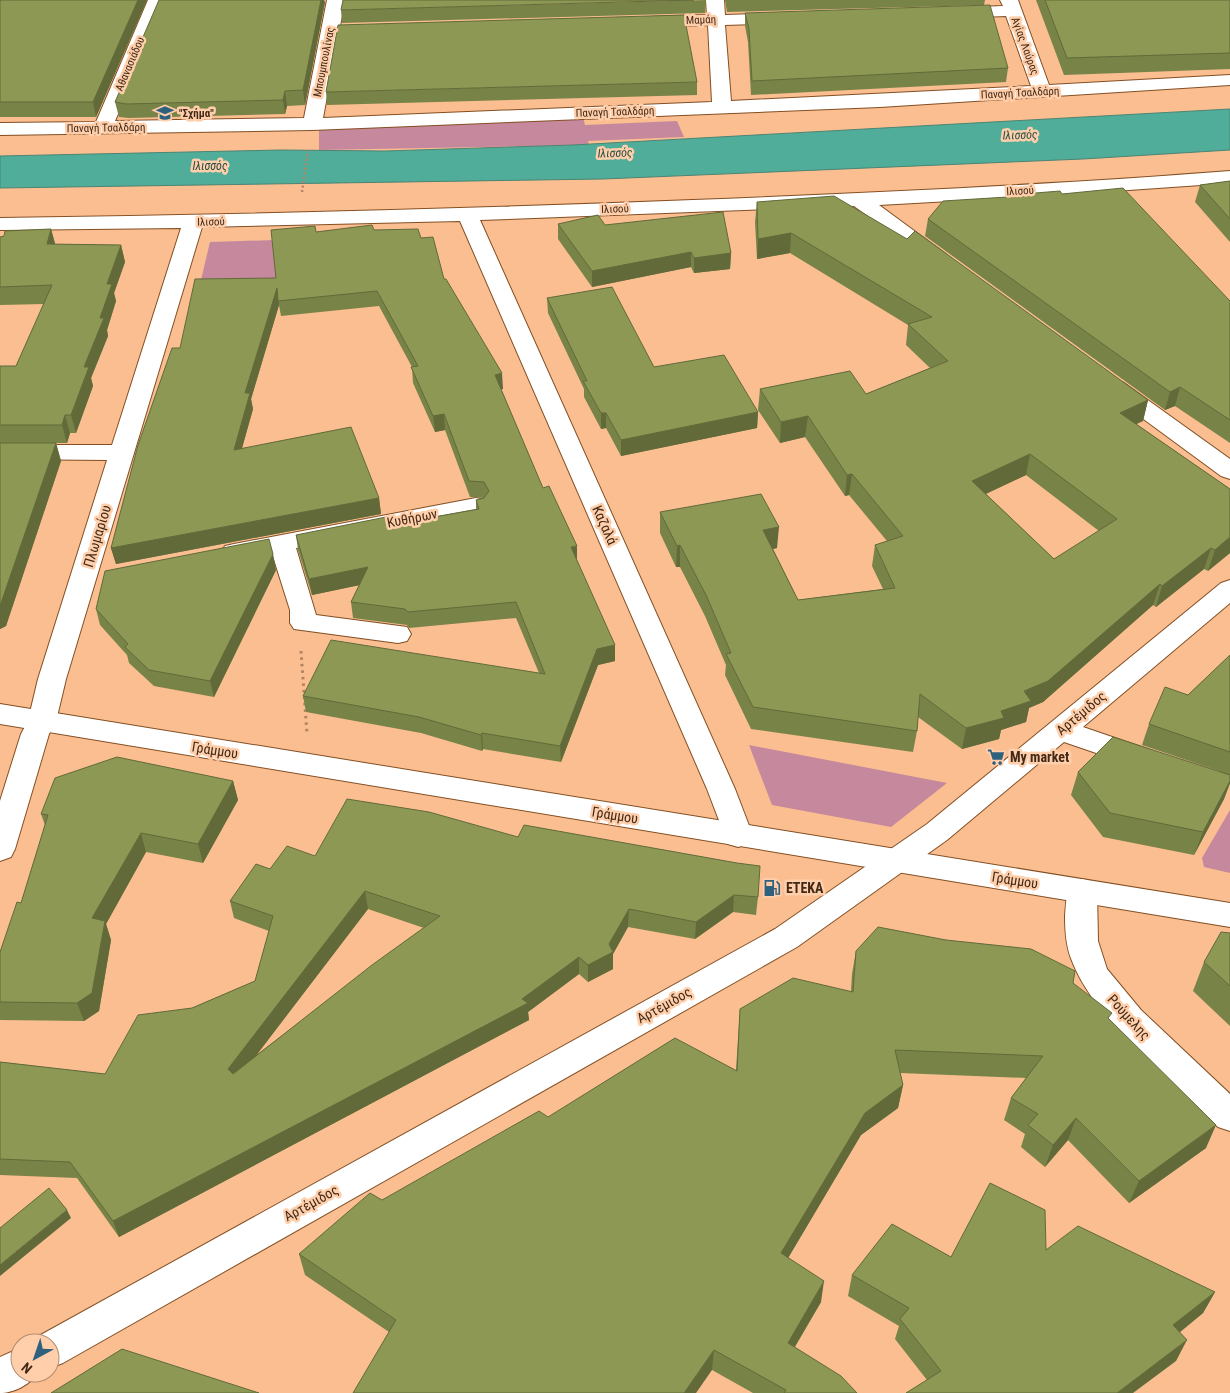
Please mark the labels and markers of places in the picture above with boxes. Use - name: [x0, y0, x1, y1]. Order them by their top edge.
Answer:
- school or university icon: "Σχήμα": [155, 103, 175, 123]
- place label: "Σχήμα": [179, 107, 214, 120]
- supermarket icon: My market: [986, 747, 1006, 767]
- place label: My market: [1010, 749, 1069, 765]
- fuel station icon: ΕΤΕΚΑ: [762, 878, 782, 898]
- place label: ΕΤΕΚΑ: [786, 880, 824, 896]

